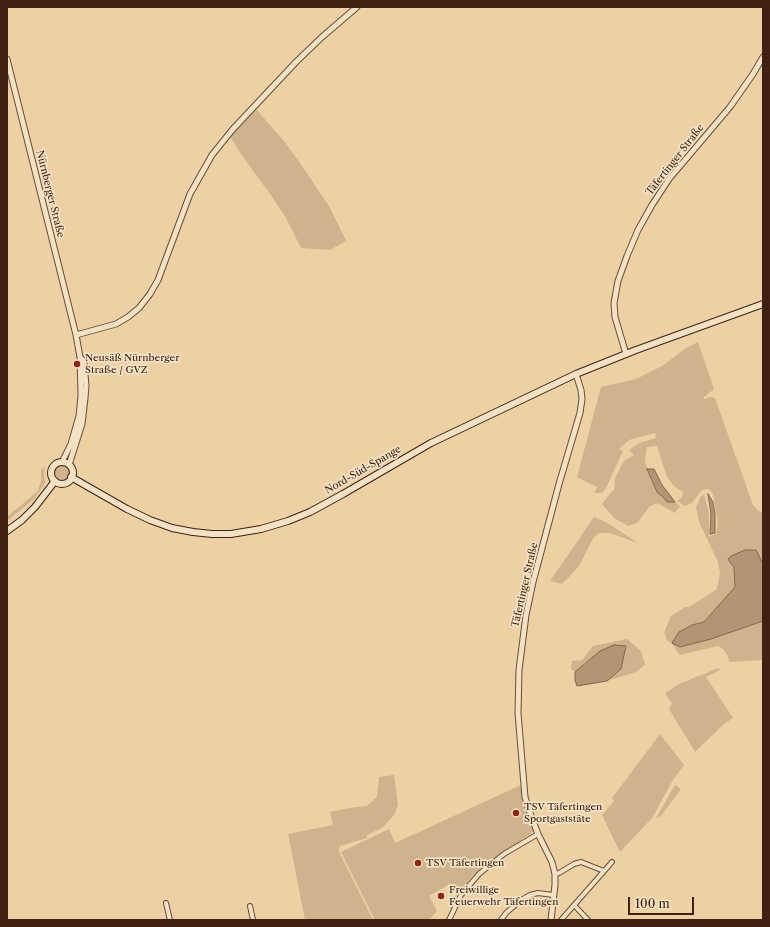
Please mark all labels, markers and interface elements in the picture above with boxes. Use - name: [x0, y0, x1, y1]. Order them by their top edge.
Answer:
- street label: Täfertinger Straße: [643, 122, 707, 198]
- street label: Nürnberger Straße: [33, 149, 67, 239]
- place label: Neusäß Nürnberger Straße / GVZ: [85, 352, 179, 376]
- marker: Neusäß Nürnberger Straße / GVZ: [72, 359, 82, 369]
- street label: Nord-Süd-Spange: [323, 443, 403, 497]
- street label: Täfertinger Straße: [509, 541, 541, 629]
- place label: TSV Täfertingen Sportgaststäte: [524, 801, 602, 824]
- marker: TSV Täfertingen Sportgaststäte: [511, 808, 521, 818]
- place label: TSV Täfertingen: [426, 857, 504, 869]
- marker: TSV Täfertingen: [413, 858, 423, 868]
- place label: Freiwillige Feuerwehr Täfertingen: [449, 884, 558, 908]
- scale bar: [630, 889, 696, 915]
- marker: Freiwillige Feuerwehr Täfertingen: [436, 891, 446, 901]
- text: 100 m: [635, 896, 670, 911]

